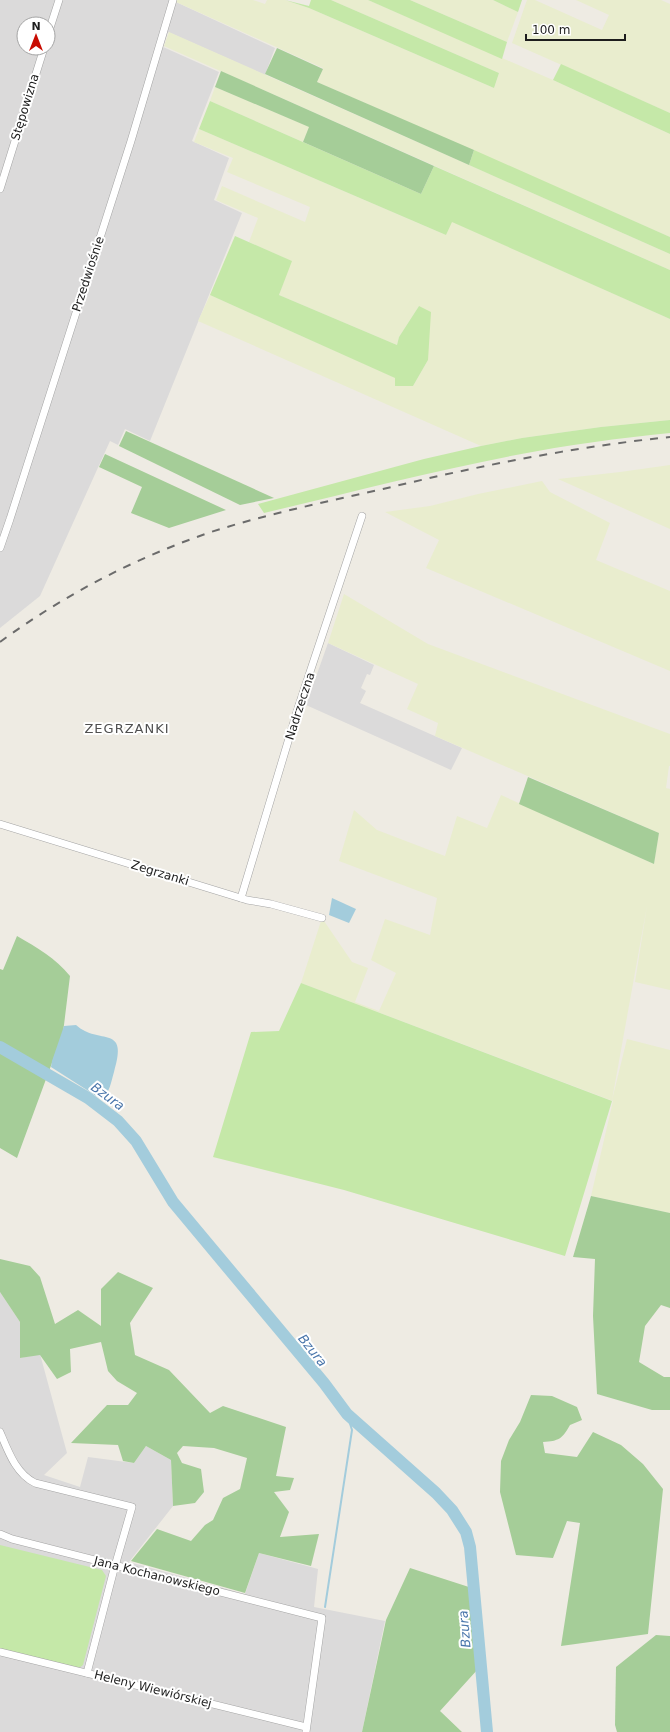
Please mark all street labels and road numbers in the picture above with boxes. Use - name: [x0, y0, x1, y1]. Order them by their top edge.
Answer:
- street label: Stępowizna: [8, 72, 42, 142]
- street label: Przedwiośnie: [69, 235, 107, 313]
- street label: Nadrzeczna: [282, 670, 318, 742]
- street label: Zegrzanki: [129, 858, 191, 888]
- street label: Jana Kochanowskiego: [92, 1553, 222, 1598]
- street label: Heleny Wiewiórskiej: [93, 1668, 213, 1710]

